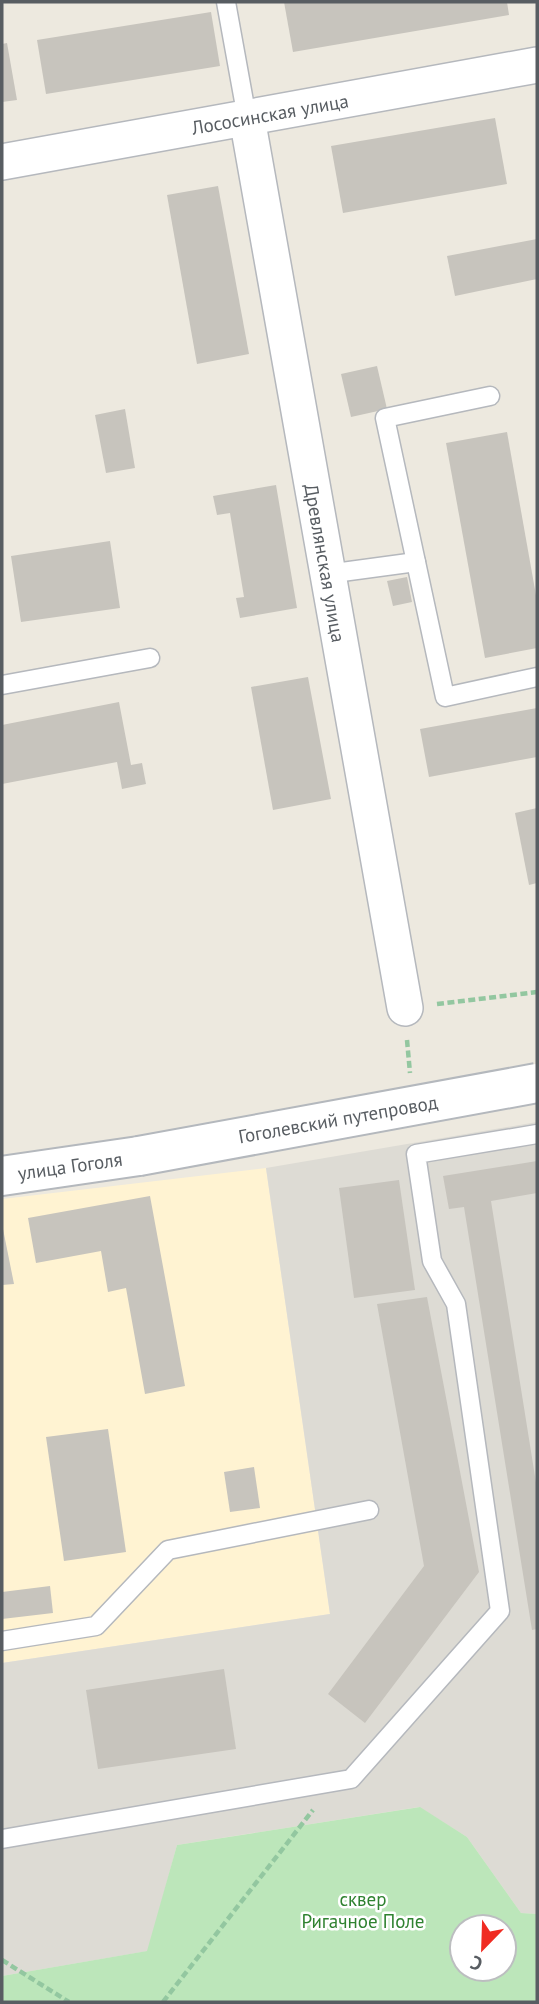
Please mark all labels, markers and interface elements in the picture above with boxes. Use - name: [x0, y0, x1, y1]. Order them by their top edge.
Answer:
- street label: Лососинская улица: [189, 88, 350, 140]
- street label: Древлянская улица: [299, 482, 351, 644]
- street label: Гоголевский путепровод: [237, 1090, 439, 1148]
- street label: улица Гоголя: [16, 1147, 124, 1185]
- park label: сквер Ригачное Поле: [301, 1887, 425, 1933]
- north arrow: [448, 1913, 518, 1983]
- text: С: [466, 1950, 486, 1977]

